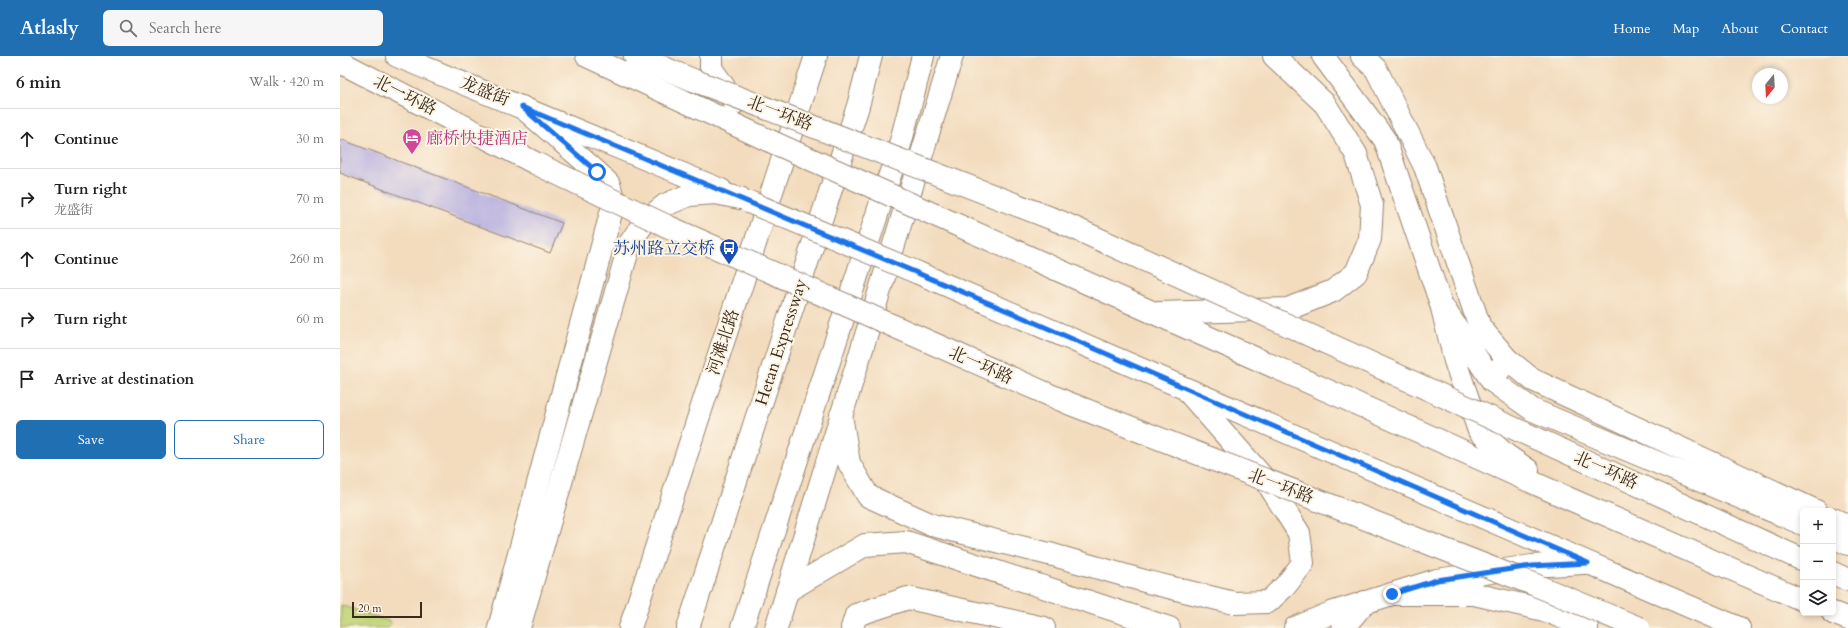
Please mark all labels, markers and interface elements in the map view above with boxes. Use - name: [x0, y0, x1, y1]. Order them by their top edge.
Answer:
- search box: [103, 10, 383, 46]
- text: Atlasly: [20, 15, 79, 41]
- icon: search: [117, 17, 139, 39]
- text: Search here: [149, 18, 222, 38]
- text: Home: [1613, 19, 1651, 38]
- text: Map: [1673, 19, 1699, 38]
- text: About: [1721, 19, 1758, 38]
- text: Contact: [1780, 19, 1828, 38]
- north arrow: [1752, 68, 1788, 104]
- street label: 北一环路: [369, 69, 441, 121]
- text: 6 min: [16, 71, 61, 94]
- street label: 龙盛街: [457, 71, 513, 111]
- text: Walk · 420 m: [249, 73, 324, 91]
- street label: 北一环路: [744, 90, 816, 136]
- hotel icon: 廊桥快捷酒店: [401, 127, 423, 155]
- place label: 廊桥快捷酒店: [426, 127, 528, 150]
- icon: ahead: [16, 128, 38, 150]
- text: Continue: [54, 129, 119, 149]
- text: 30 m: [296, 130, 324, 148]
- route start: [588, 163, 606, 181]
- text: Turn right: [54, 179, 127, 199]
- icon: right: [16, 188, 38, 210]
- text: 70 m: [296, 190, 324, 208]
- text: 龙盛街: [54, 201, 93, 219]
- place label: 苏州路立交桥: [613, 237, 715, 260]
- bus stop icon: 苏州路立交桥: [718, 237, 740, 265]
- icon: ahead: [16, 248, 38, 270]
- text: Continue: [54, 249, 119, 269]
- text: 260 m: [290, 250, 324, 268]
- street label: Hetan Expressway: [750, 276, 812, 408]
- street label: 河滩北路: [702, 306, 744, 378]
- icon: right: [16, 308, 38, 330]
- text: Turn right: [54, 309, 127, 329]
- text: 60 m: [296, 310, 324, 328]
- street label: 北一环路: [945, 341, 1017, 389]
- icon: arrive: [16, 368, 38, 390]
- text: Arrive at destination: [54, 369, 194, 389]
- button: Save: [16, 420, 166, 459]
- button: Share: [174, 420, 324, 459]
- street label: 北一环路: [1570, 446, 1642, 494]
- street label: 北一环路: [1245, 463, 1317, 509]
- map controls: [1800, 508, 1836, 616]
- button: +: [1800, 508, 1836, 544]
- button: −: [1800, 544, 1836, 580]
- button: layers: [1800, 580, 1836, 616]
- route end: [1383, 585, 1401, 603]
- scale bar: [352, 600, 422, 619]
- text: 20 m: [358, 601, 382, 616]

